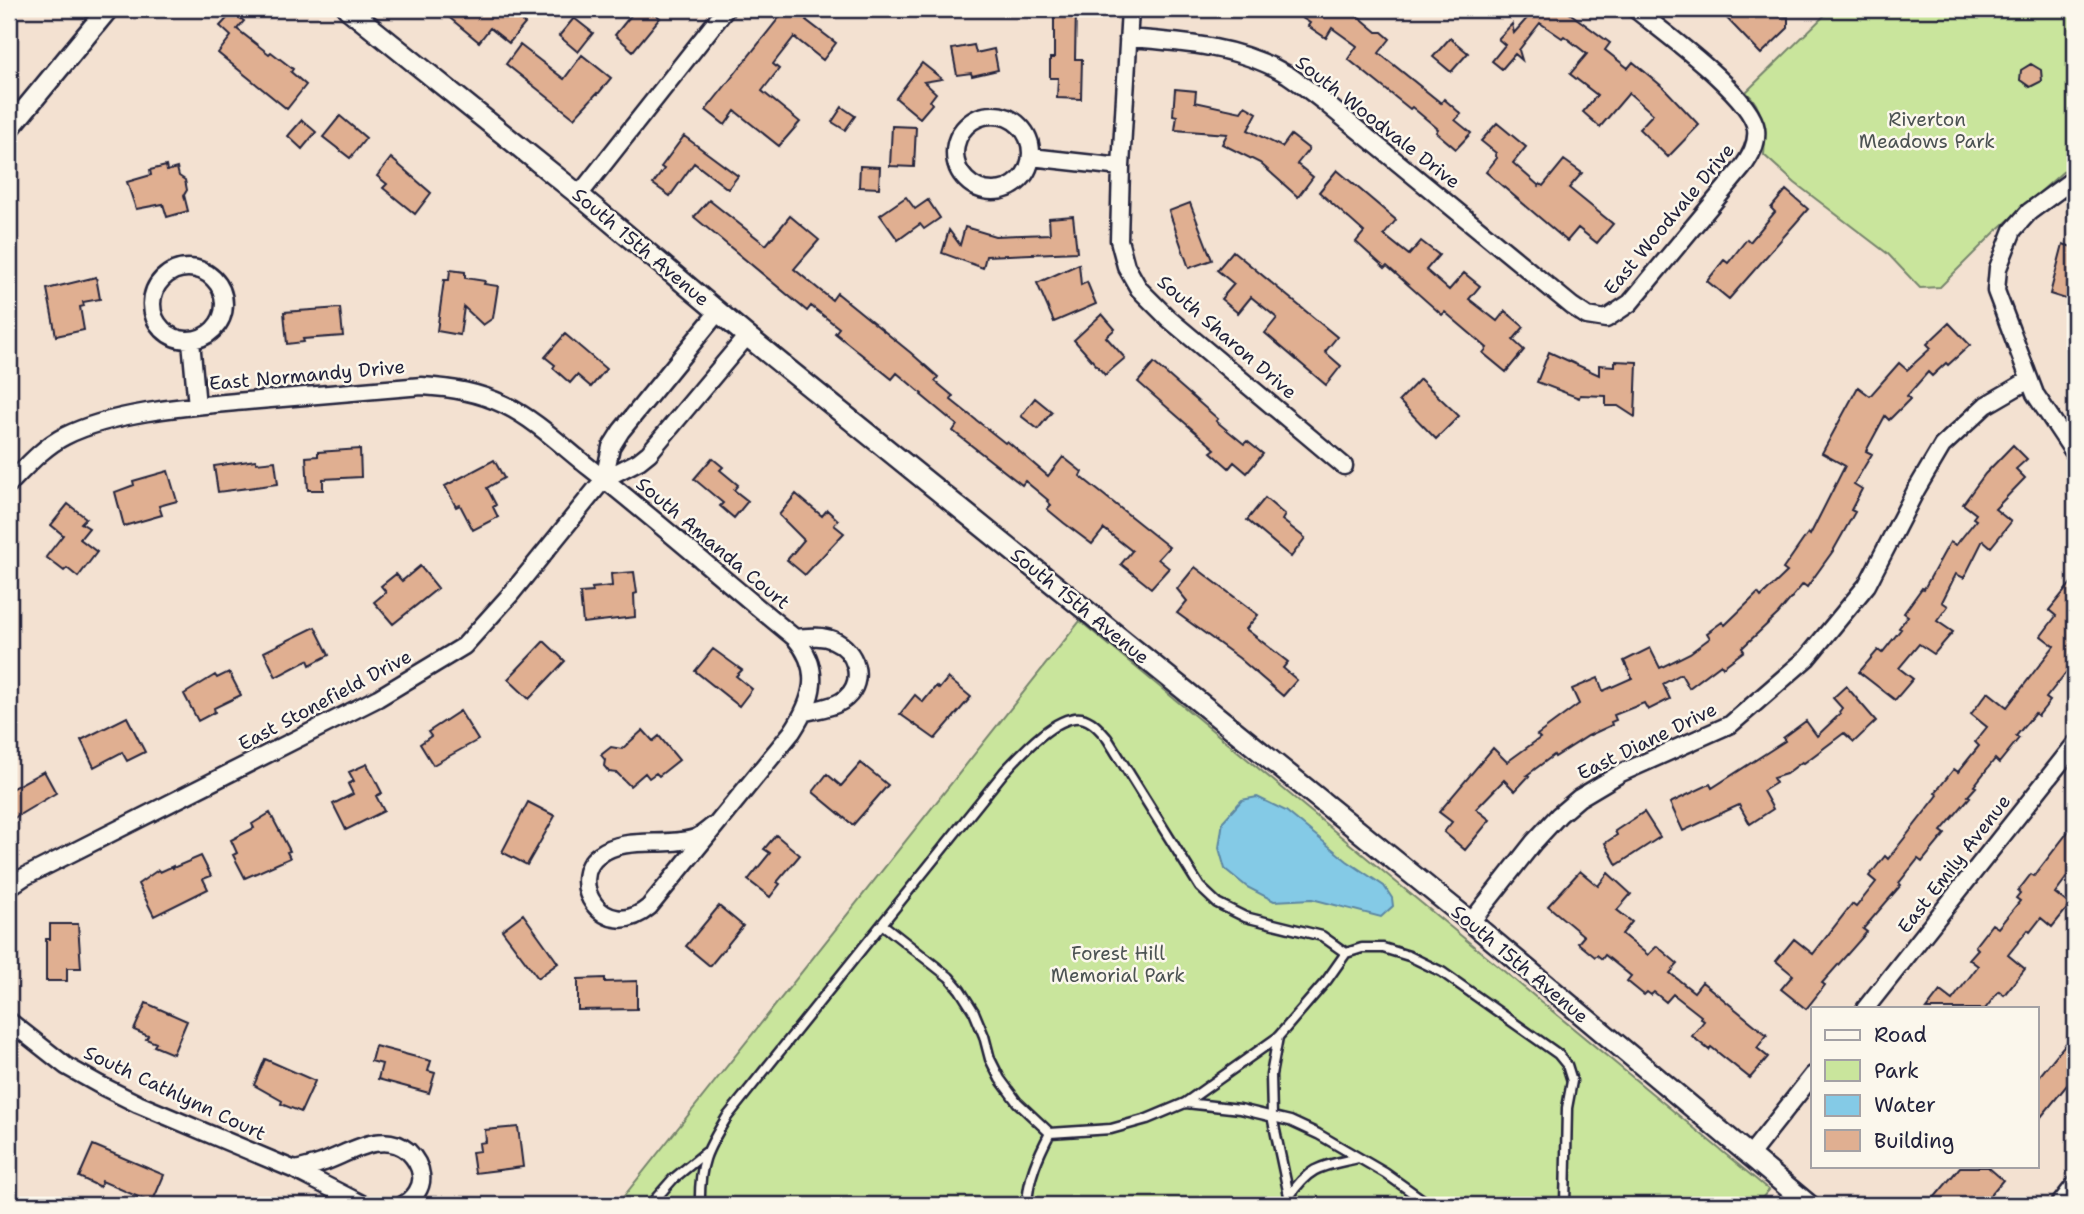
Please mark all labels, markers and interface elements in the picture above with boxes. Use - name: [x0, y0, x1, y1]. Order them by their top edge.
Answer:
- street label: South Woodvale Drive: [1291, 50, 1465, 194]
- park label: Riverton Meadows Park: [1859, 107, 1995, 154]
- street label: East Woodvale Drive: [1598, 138, 1740, 300]
- street label: South 15th Avenue: [567, 182, 715, 312]
- street label: South Sharon Drive: [1152, 270, 1302, 404]
- street label: East Normandy Drive: [208, 354, 406, 396]
- street label: South Amanda Court: [631, 471, 795, 615]
- street label: South 15th Avenue: [1005, 542, 1155, 670]
- street label: East Stonefield Drive: [234, 644, 416, 756]
- street label: East Diane Drive: [1573, 696, 1721, 786]
- street label: East Emily Avenue: [1892, 789, 2016, 939]
- street label: South 15th Avenue: [1446, 899, 1594, 1029]
- park label: Forest Hill Memorial Park: [1051, 941, 1185, 988]
- legend: [1811, 1007, 2038, 1168]
- text: Road: [1874, 1021, 1927, 1049]
- street label: South Cathlynn Court: [80, 1040, 270, 1146]
- text: Park: [1874, 1057, 1919, 1085]
- text: Water: [1874, 1091, 1936, 1119]
- text: Building: [1874, 1127, 1954, 1155]

